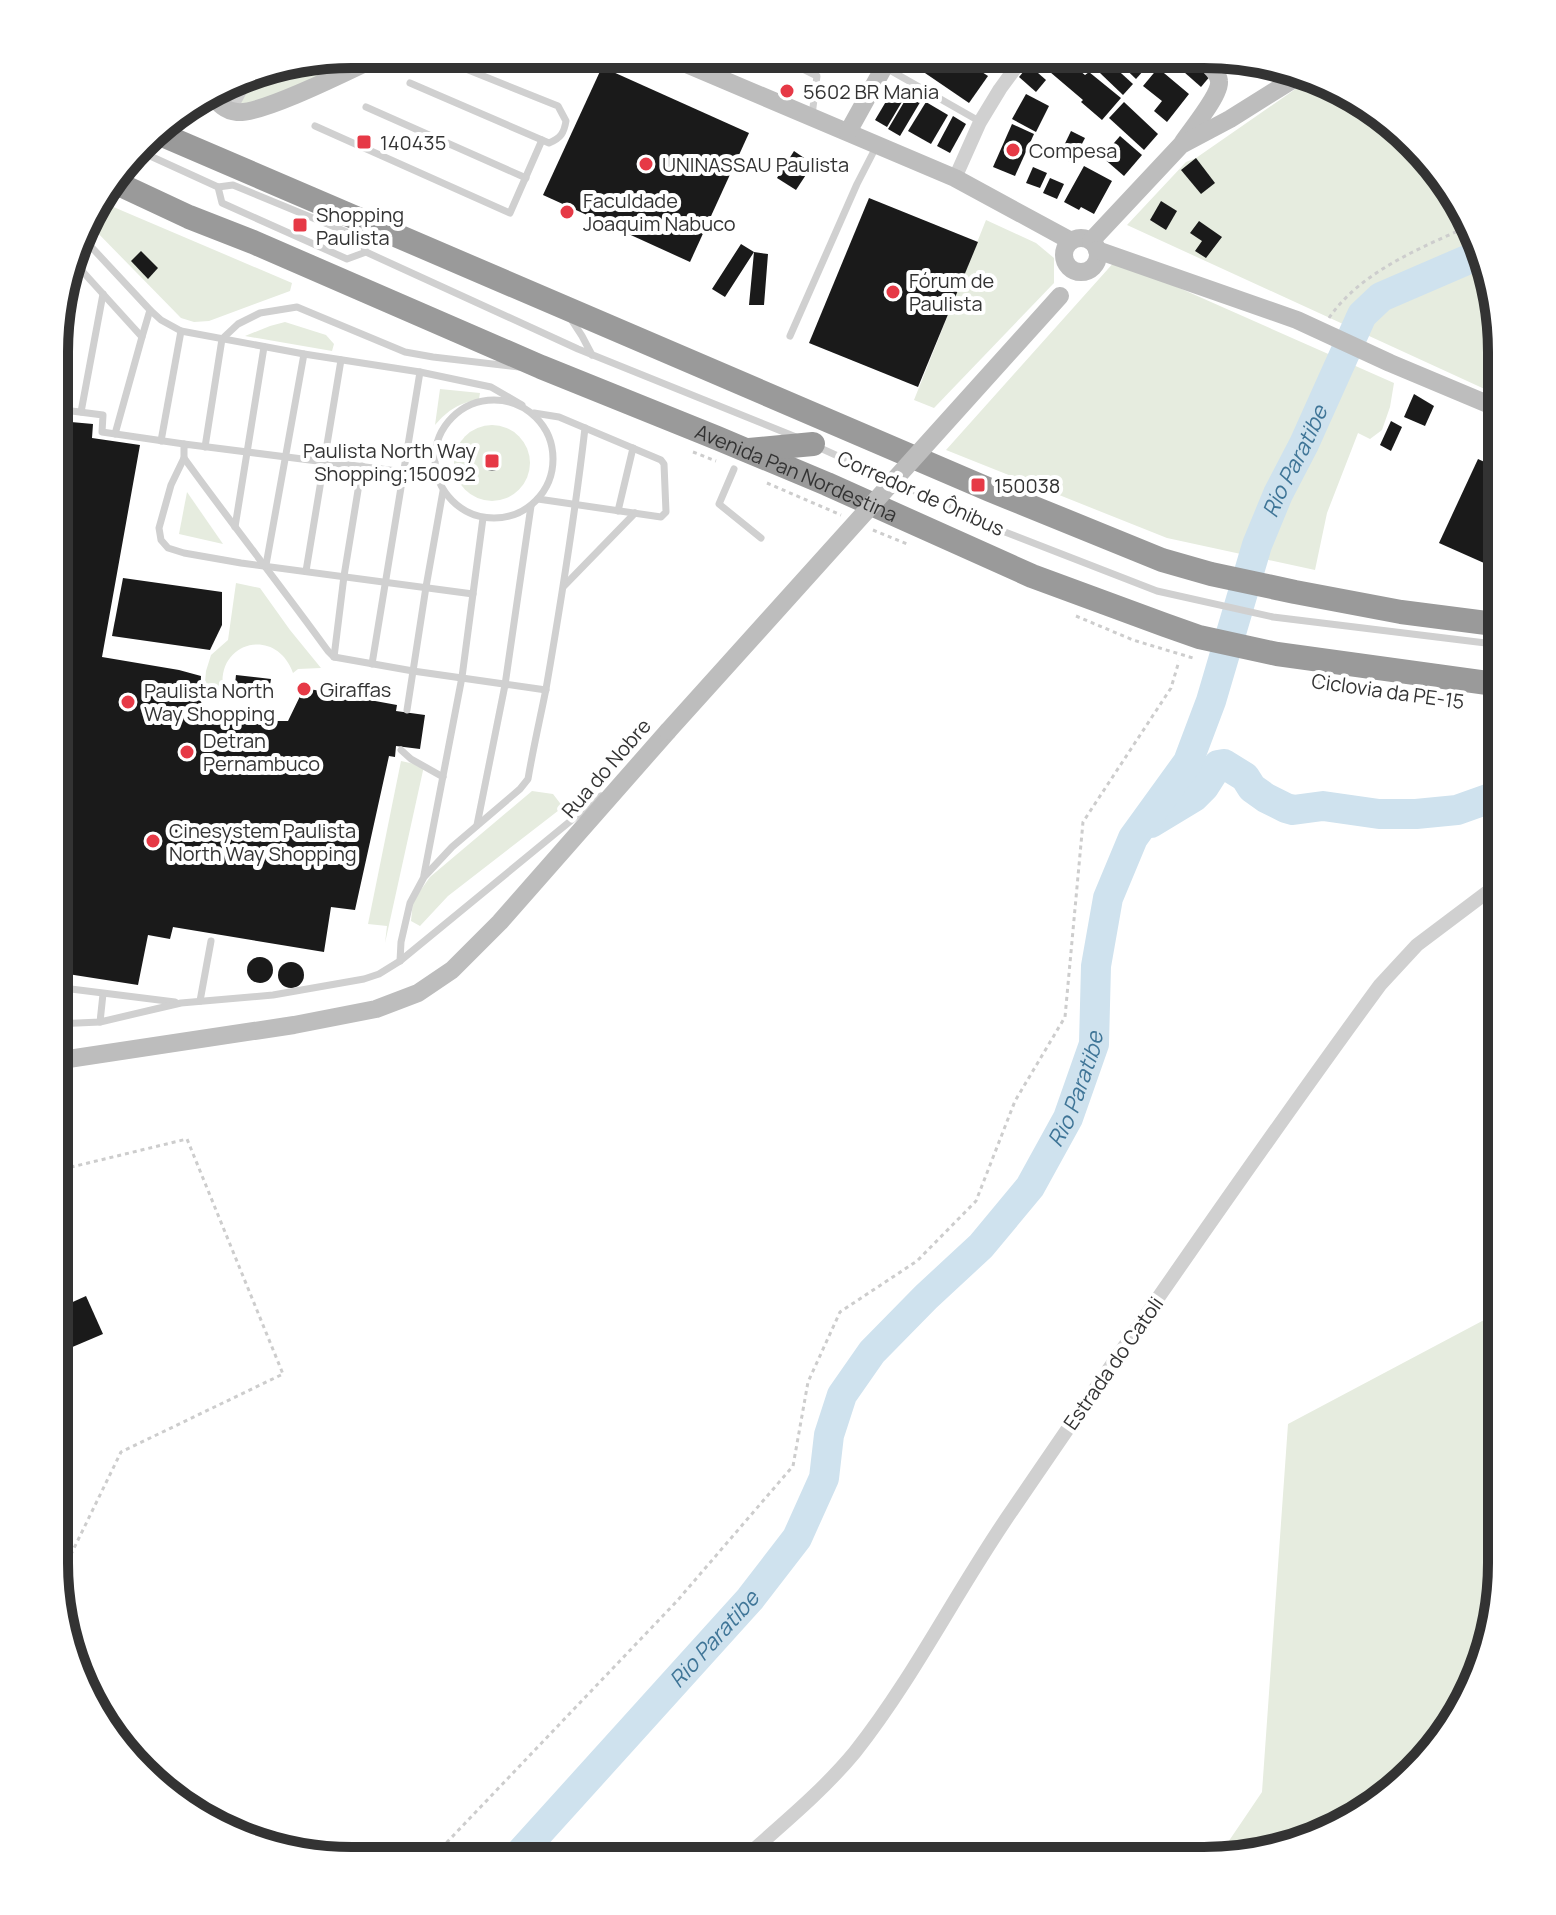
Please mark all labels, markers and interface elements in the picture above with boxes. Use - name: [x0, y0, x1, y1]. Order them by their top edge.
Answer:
- place label: 5602 BR Mania: [803, 78, 939, 105]
- marker: 5602 BR Mania: [778, 82, 796, 100]
- place label: 140435: [380, 129, 446, 156]
- marker: 140435: [355, 133, 373, 151]
- place label: Compesa: [1029, 137, 1117, 164]
- marker: Compesa: [1004, 141, 1022, 159]
- place label: UNINASSAU Paulista: [662, 151, 849, 178]
- marker: UNINASSAU Paulista: [637, 155, 655, 173]
- place label: Faculdade Joaquim Nabuco: [583, 187, 736, 237]
- place label: Shopping Paulista: [316, 201, 404, 251]
- marker: Faculdade Joaquim Nabuco: [558, 203, 576, 221]
- marker: Shopping Paulista: [291, 216, 309, 234]
- place label: Fórum de Paulista: [909, 267, 994, 317]
- marker: Fórum de Paulista: [884, 283, 902, 301]
- water label: Rio Paratibe: [1255, 400, 1335, 522]
- street label: Avenida Pan Nordestina: [691, 417, 902, 527]
- place label: Paulista North Way Shopping;150092: [303, 437, 476, 487]
- street label: Corredor de Ônibus: [833, 444, 1009, 542]
- marker: Paulista North Way Shopping;150092: [483, 452, 501, 470]
- place label: 150038: [994, 472, 1060, 499]
- marker: 150038: [969, 476, 987, 494]
- street label: Ciclovia da PE-15: [1310, 667, 1466, 715]
- place label: Giraffas: [320, 676, 391, 703]
- place label: Paulista North Way Shopping: [144, 677, 275, 727]
- marker: Giraffas: [295, 680, 313, 698]
- marker: Paulista North Way Shopping: [119, 693, 137, 711]
- street label: Rua do Nobre: [555, 713, 657, 823]
- place label: Detran Pernambuco: [203, 727, 320, 777]
- marker: Detran Pernambuco: [178, 743, 196, 761]
- place label: Cinesystem Paulista North Way Shopping: [169, 817, 357, 867]
- marker: Cinesystem Paulista North Way Shopping: [144, 832, 162, 850]
- water label: Rio Paratibe: [1040, 1030, 1109, 1152]
- street label: Estrada do Catoli: [1057, 1291, 1169, 1435]
- water label: Rio Paratibe: [662, 1584, 767, 1694]

